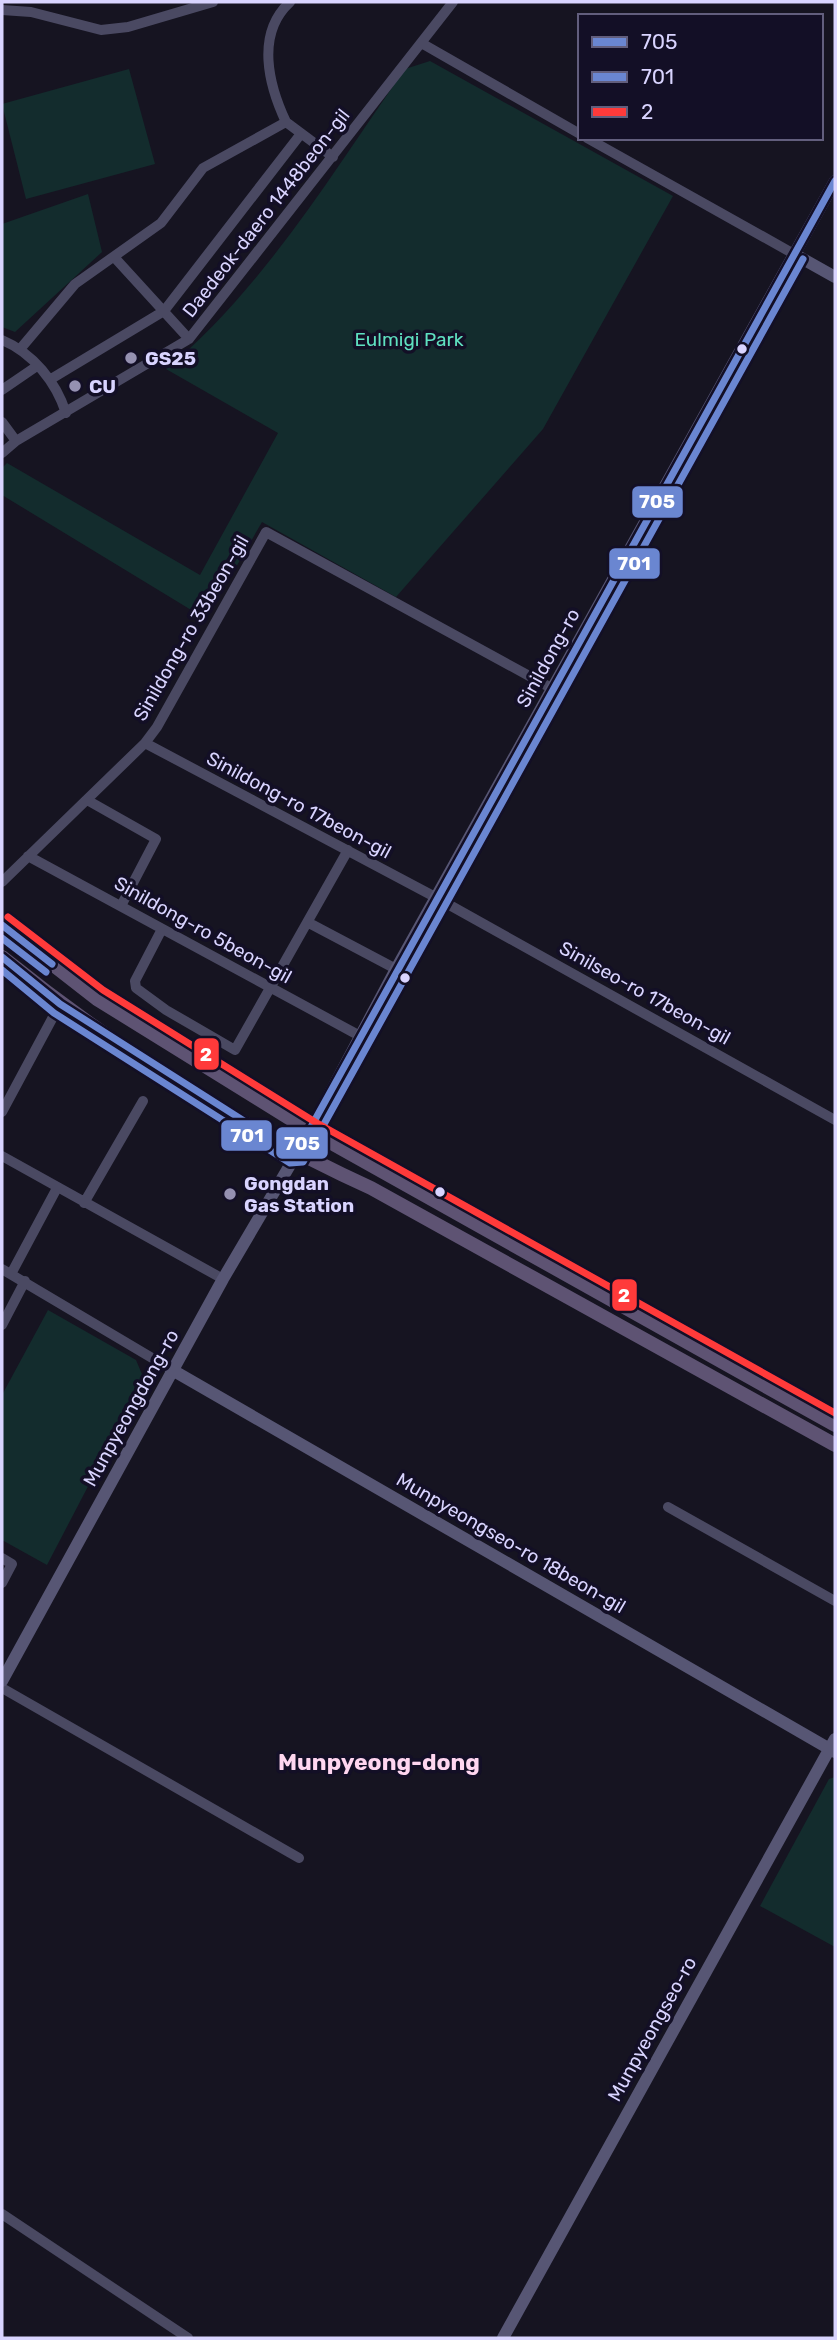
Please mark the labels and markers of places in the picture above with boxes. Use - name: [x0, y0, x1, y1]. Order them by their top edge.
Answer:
- unlabelled marker: [735, 342, 749, 356]
- place label: GS25: [145, 347, 196, 370]
- marker: GS25: [123, 350, 139, 366]
- place label: CU: [89, 375, 116, 398]
- marker: CU: [67, 378, 83, 394]
- unlabelled marker: [398, 971, 412, 985]
- place label: Gongdan Gas Station: [244, 1172, 354, 1217]
- unlabelled marker: [433, 1185, 447, 1199]
- marker: Gongdan Gas Station: [222, 1186, 238, 1202]

